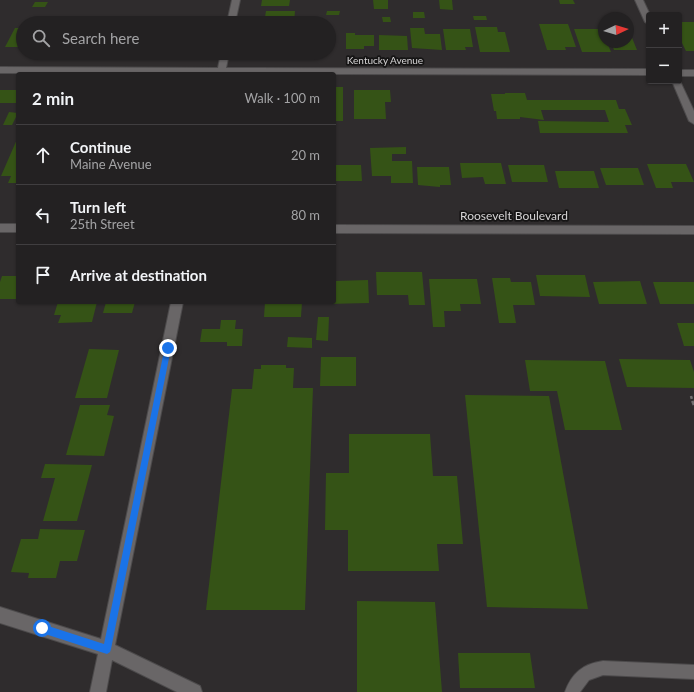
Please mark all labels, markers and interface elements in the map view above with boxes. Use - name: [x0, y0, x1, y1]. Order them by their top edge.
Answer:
- north arrow: [598, 12, 634, 48]
- map controls: [646, 12, 682, 84]
- button: +: [646, 12, 682, 48]
- search box: [16, 16, 336, 60]
- icon: search: [30, 27, 52, 49]
- text: Search here: [62, 29, 139, 47]
- button: −: [646, 48, 682, 84]
- street label: Kentucky Avenue: [347, 54, 423, 66]
- text: 2 min: [32, 88, 74, 109]
- text: Walk · 100 m: [244, 90, 320, 106]
- text: Continue: [70, 138, 131, 156]
- icon: ahead: [32, 144, 54, 166]
- text: 20 m: [291, 147, 320, 163]
- text: Maine Avenue: [70, 156, 152, 172]
- text: Turn left: [70, 198, 126, 216]
- icon: left: [32, 204, 54, 226]
- text: 80 m: [291, 207, 320, 223]
- street label: Roosevelt Boulevard: [460, 208, 568, 223]
- text: 25th Street: [70, 216, 135, 232]
- icon: arrive: [32, 264, 54, 286]
- text: Arrive at destination: [70, 266, 207, 284]
- route end: [159, 339, 177, 357]
- route start: [33, 619, 51, 637]

